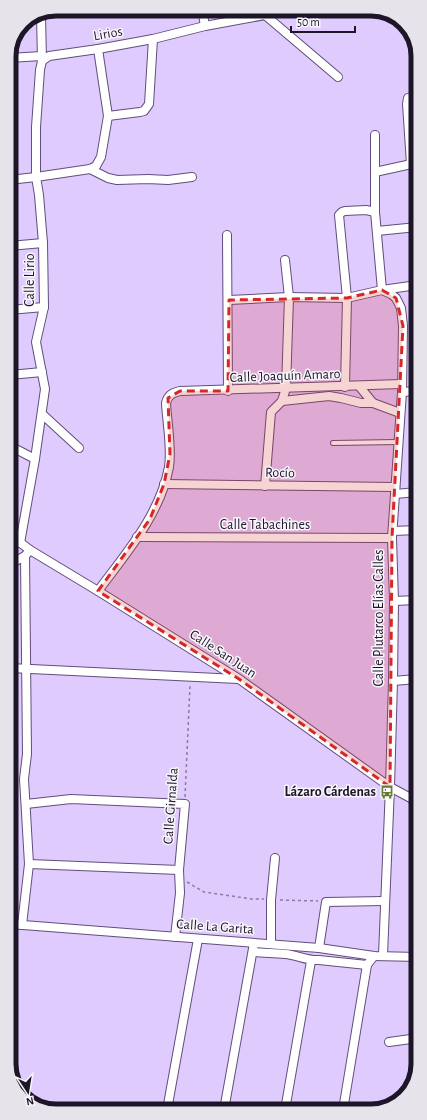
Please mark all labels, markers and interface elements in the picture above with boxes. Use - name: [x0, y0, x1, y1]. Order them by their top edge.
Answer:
- scale bar: [291, 8, 355, 34]
- text: 50 m: [297, 16, 320, 28]
- street label: Lirios: [92, 25, 124, 43]
- street label: Calle Lirio: [23, 253, 37, 307]
- street label: Calle Joaquín Amaro: [229, 367, 341, 385]
- street label: Rocío: [265, 466, 295, 480]
- street label: Calle Tabachines: [220, 518, 310, 532]
- street label: Calle Plutarco Elías Calles: [372, 549, 386, 687]
- street label: Calle San Juan: [187, 627, 259, 681]
- street label: Calle Girnalda: [161, 767, 181, 845]
- bus stop icon: Lázaro Cárdenas: [379, 784, 395, 800]
- place label: Lázaro Cárdenas: [284, 785, 376, 799]
- street label: Calle La Garita: [176, 917, 255, 937]
- north arrow: [8, 1072, 48, 1112]
- text: N: [25, 1095, 35, 1107]

